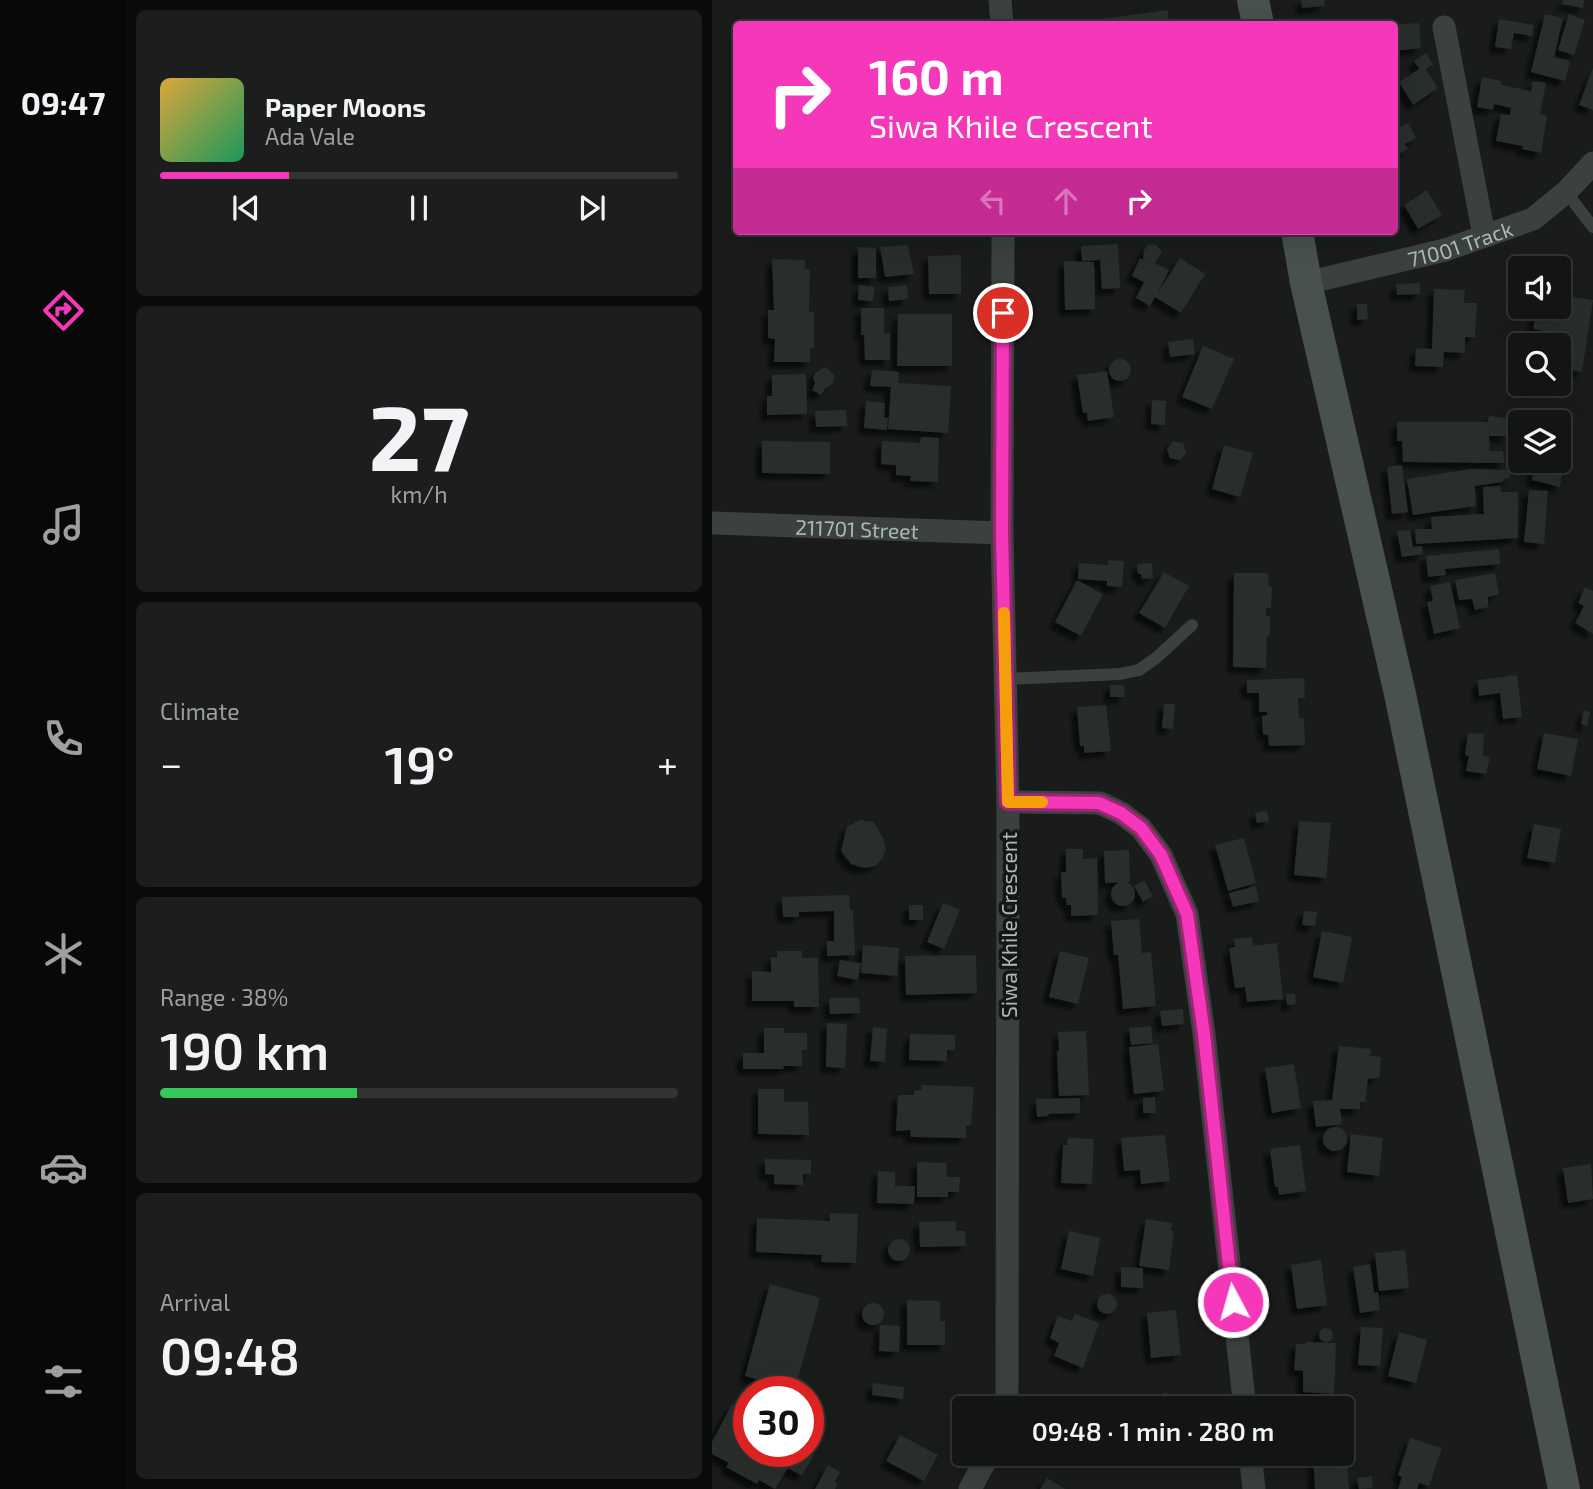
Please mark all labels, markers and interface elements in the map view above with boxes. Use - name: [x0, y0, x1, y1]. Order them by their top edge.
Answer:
- text: 160 m: [869, 46, 1004, 105]
- icon: right: [754, 49, 845, 140]
- text: 09:47: [21, 83, 105, 121]
- text: Paper Moons: [265, 91, 426, 122]
- text: Siwa Khile Crescent: [869, 106, 1153, 144]
- text: Ada Vale: [265, 122, 355, 150]
- icon: left: [974, 182, 1012, 220]
- icon: ahead: [1047, 182, 1085, 220]
- icon: right: [1120, 182, 1158, 220]
- icon: previous: [227, 189, 265, 227]
- icon: pause: [400, 189, 438, 227]
- icon: next: [573, 189, 611, 227]
- street label: 71001 Track: [1405, 215, 1516, 271]
- map controls: [1508, 256, 1571, 473]
- button: sound: [1508, 256, 1571, 319]
- pin: [973, 283, 1033, 343]
- icon: directions: [39, 286, 88, 335]
- icon: arrive: [984, 294, 1022, 332]
- button: search: [1508, 333, 1571, 396]
- text: 27: [369, 380, 469, 489]
- button: layers: [1508, 410, 1571, 473]
- text: km/h: [390, 480, 448, 508]
- icon: music: [39, 500, 88, 549]
- street label: 211701 Street: [795, 513, 919, 543]
- text: Climate: [160, 697, 240, 725]
- icon: phone: [39, 714, 88, 763]
- text: 19°: [384, 732, 455, 794]
- text: −: [160, 740, 182, 786]
- text: +: [657, 740, 678, 786]
- street label: Siwa Khile Crescent: [996, 832, 1021, 1018]
- icon: climate: [39, 929, 88, 978]
- text: Range · 38%: [160, 983, 288, 1011]
- text: 190 km: [160, 1018, 329, 1080]
- icon: car: [39, 1143, 88, 1192]
- position arrow: [1196, 1265, 1270, 1339]
- text: Arrival: [160, 1288, 230, 1316]
- text: 09:48: [160, 1323, 300, 1385]
- icon: filters: [39, 1357, 88, 1406]
- speed limit sign: 30: [733, 1376, 824, 1467]
- text: 09:48 · 1 min · 280 m: [1032, 1415, 1274, 1446]

